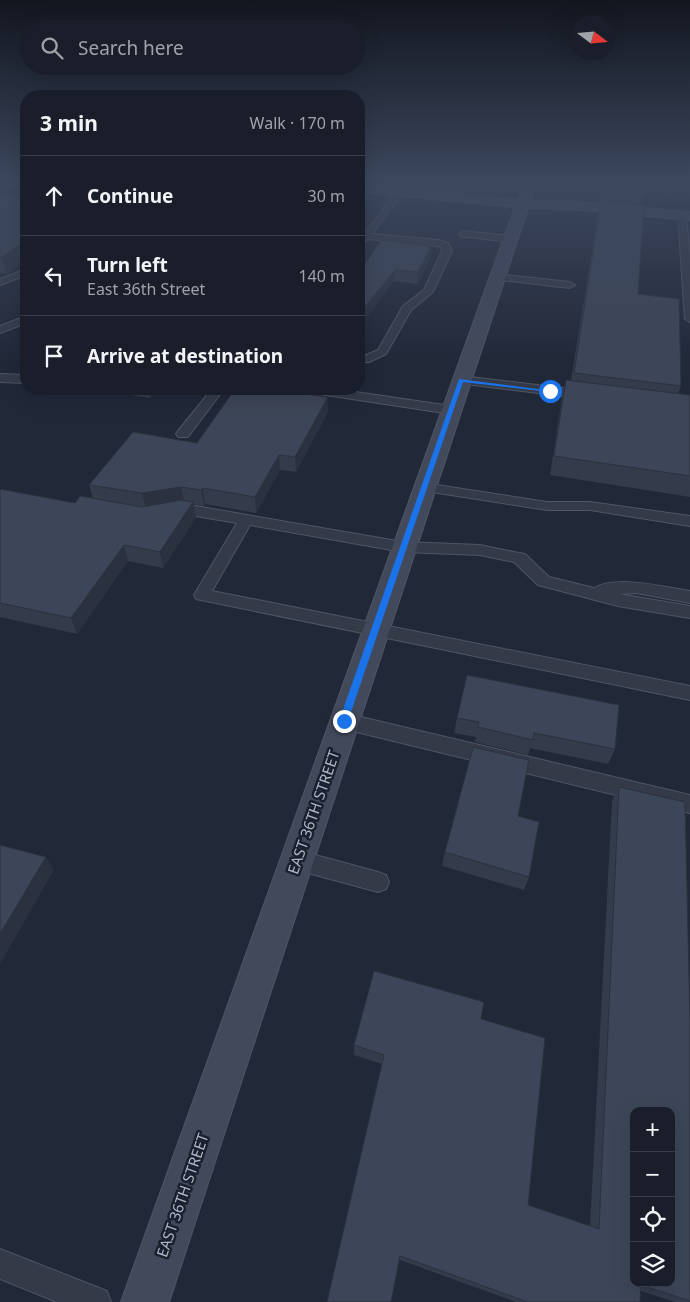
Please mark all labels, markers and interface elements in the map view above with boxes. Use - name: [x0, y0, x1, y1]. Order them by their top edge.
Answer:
- north arrow: [570, 15, 615, 60]
- search box: [20, 20, 365, 75]
- icon: search: [38, 34, 66, 62]
- text: Search here: [78, 35, 184, 61]
- text: 3 min: [40, 109, 98, 137]
- text: Walk · 170 m: [250, 112, 345, 134]
- icon: ahead: [40, 182, 68, 210]
- text: Continue: [87, 183, 173, 209]
- text: 30 m: [308, 185, 345, 207]
- text: Turn left: [87, 252, 168, 278]
- icon: left: [40, 262, 68, 290]
- text: 140 m: [298, 265, 345, 287]
- text: East 36th Street: [87, 278, 205, 300]
- icon: arrive: [40, 342, 68, 370]
- text: Arrive at destination: [87, 343, 283, 369]
- route start: [539, 380, 562, 403]
- route end: [333, 710, 356, 733]
- street label: EAST 36TH STREET: [282, 747, 344, 877]
- map controls: [630, 1107, 675, 1287]
- button: +: [630, 1107, 675, 1152]
- street label: EAST 36TH STREET: [151, 1130, 213, 1260]
- button: −: [630, 1152, 675, 1197]
- button: locate: [630, 1197, 675, 1242]
- button: layers: [630, 1242, 675, 1287]

